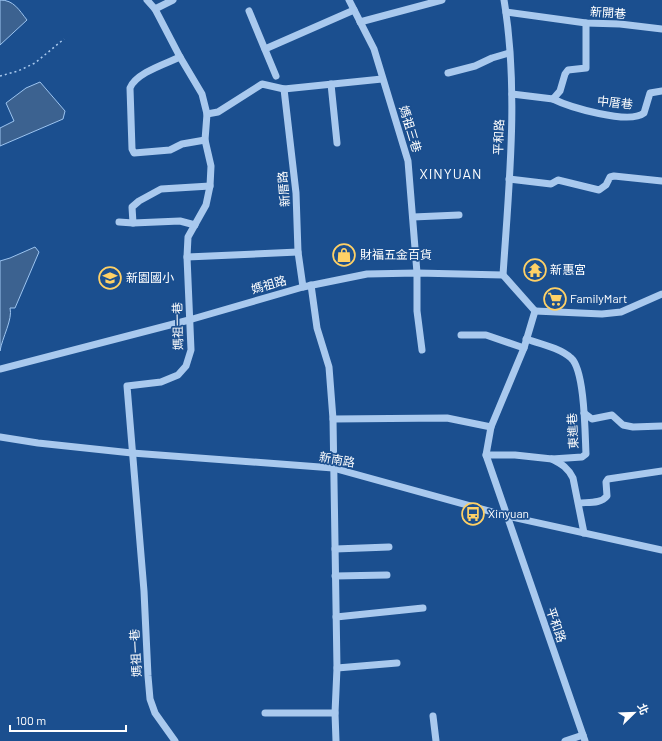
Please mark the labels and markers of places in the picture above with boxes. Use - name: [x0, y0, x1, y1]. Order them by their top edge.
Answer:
- shop icon: 財福五金百貨: [331, 242, 357, 268]
- place label: 財福五金百貨: [360, 247, 432, 261]
- temple icon: 新惠宮: [522, 257, 548, 283]
- place label: 新惠宮: [550, 262, 586, 276]
- school or university icon: 新園國小: [97, 265, 123, 291]
- place label: 新園國小: [126, 270, 174, 284]
- supermarket icon: FamilyMart: [542, 286, 568, 312]
- place label: FamilyMart: [570, 291, 627, 305]
- bus stop icon: Xinyuan: [460, 501, 486, 527]
- place label: Xinyuan: [488, 506, 529, 520]

